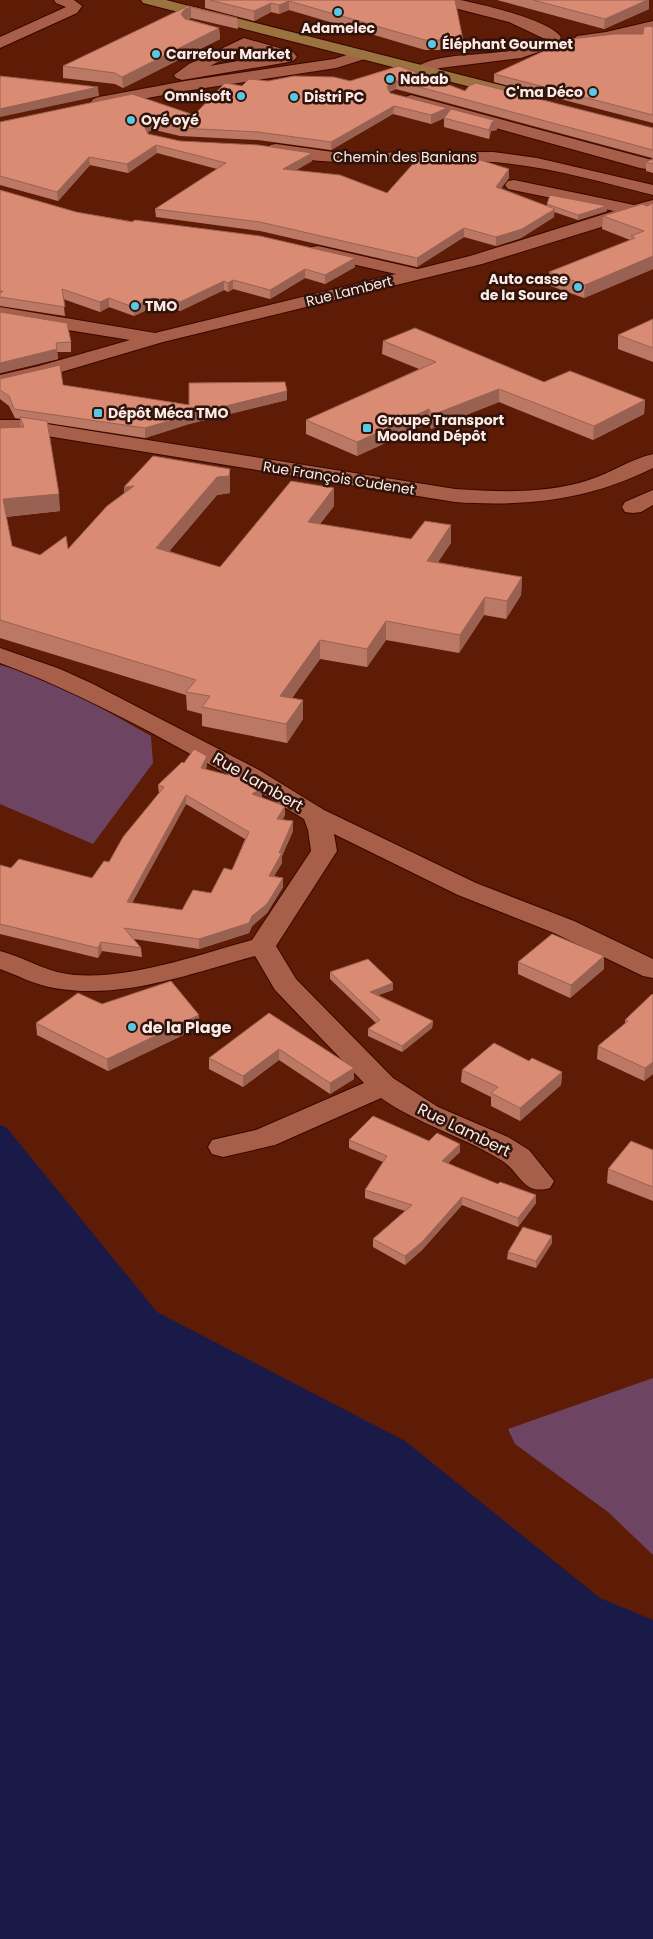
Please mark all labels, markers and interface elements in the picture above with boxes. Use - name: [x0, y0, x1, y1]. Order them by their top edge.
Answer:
- marker: Adamelec: [332, 6, 344, 18]
- place label: Adamelec: [301, 18, 376, 38]
- place label: Éléphant Gourmet: [442, 34, 573, 54]
- marker: Éléphant Gourmet: [426, 38, 438, 50]
- place label: Carrefour Market: [166, 44, 291, 64]
- marker: Carrefour Market: [150, 48, 162, 60]
- place label: Nabab: [400, 69, 449, 89]
- marker: Nabab: [384, 73, 396, 85]
- place label: C'ma Déco: [506, 82, 583, 102]
- place label: Omnisoft: [164, 86, 231, 106]
- marker: C'ma Déco: [587, 86, 599, 98]
- place label: Distri PC: [304, 87, 365, 107]
- marker: Omnisoft: [235, 90, 247, 102]
- marker: Distri PC: [288, 91, 300, 103]
- place label: Oyé oyé: [141, 110, 199, 130]
- marker: Oyé oyé: [125, 114, 137, 126]
- street label: Chemin des Banians: [333, 147, 477, 167]
- place label: Auto casse de la Source: [480, 269, 568, 305]
- street label: Rue Lambert: [304, 271, 394, 311]
- marker: Auto casse de la Source: [572, 281, 584, 293]
- place label: TMO: [145, 296, 177, 316]
- marker: TMO: [129, 300, 141, 312]
- place label: Dépôt Méca TMO: [108, 403, 228, 423]
- marker: Dépôt Méca TMO: [92, 407, 104, 419]
- place label: Groupe Transport Mooland Dépôt: [377, 410, 505, 446]
- marker: Groupe Transport Mooland Dépôt: [361, 422, 373, 434]
- street label: Rue François Cudenet: [262, 456, 416, 500]
- street label: Rue Lambert: [209, 747, 308, 817]
- place label: de la Plage: [142, 1016, 232, 1039]
- marker: de la Plage: [126, 1021, 138, 1033]
- street label: Rue Lambert: [414, 1098, 515, 1163]

